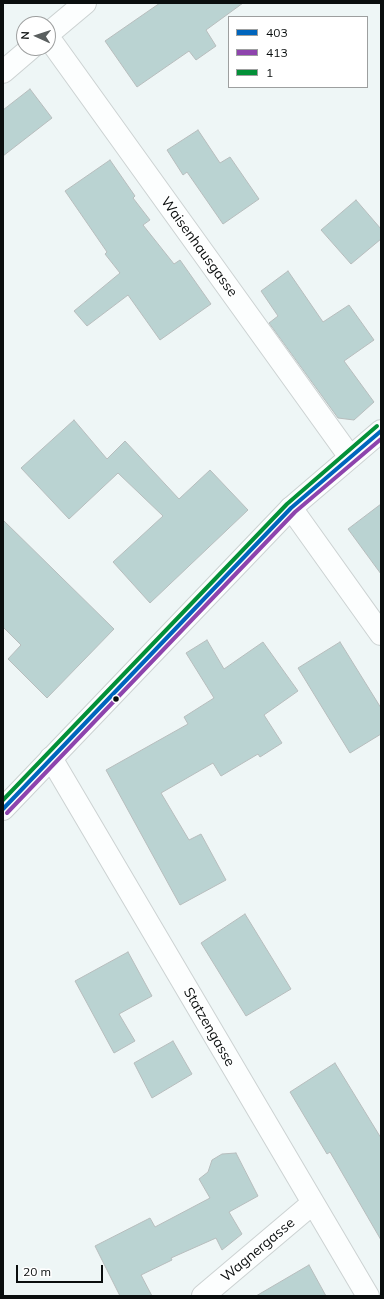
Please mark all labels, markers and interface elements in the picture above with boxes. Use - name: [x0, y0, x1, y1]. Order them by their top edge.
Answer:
- north arrow: [16, 16, 56, 56]
- legend: [228, 16, 368, 88]
- text: 403: [266, 25, 288, 40]
- text: N: [18, 31, 32, 40]
- text: 413: [266, 45, 288, 60]
- text: 1: [266, 65, 273, 80]
- street label: Waisenhausgasse: [157, 194, 241, 300]
- unlabelled marker: [111, 694, 121, 704]
- street label: Statzengasse: [180, 985, 238, 1069]
- street label: Wagnergasse: [218, 1214, 298, 1286]
- scale bar: [18, 1257, 105, 1283]
- text: 20 m: [23, 1264, 51, 1279]

